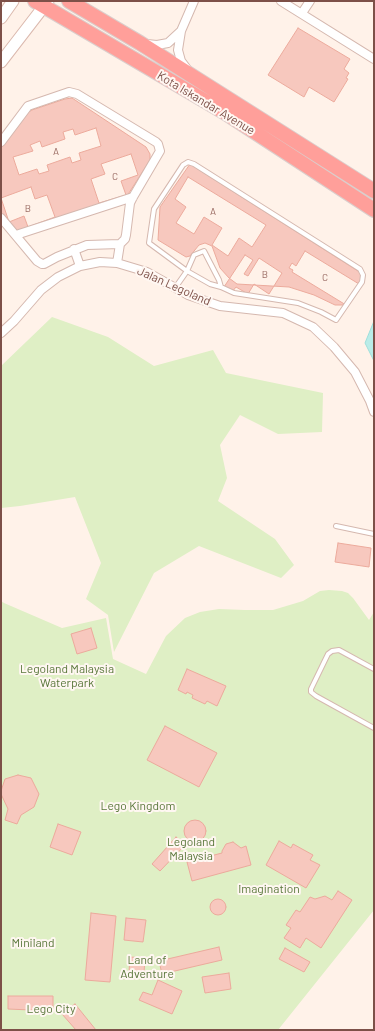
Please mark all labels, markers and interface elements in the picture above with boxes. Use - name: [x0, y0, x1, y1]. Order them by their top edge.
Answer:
- street label: Kota Iskandar Avenue: [155, 68, 257, 138]
- house number: A: [53, 146, 59, 158]
- house number: C: [112, 171, 118, 183]
- house number: B: [25, 203, 31, 215]
- house number: A: [210, 206, 216, 218]
- street label: Jalan Legoland: [135, 263, 213, 309]
- house number: B: [262, 269, 268, 281]
- house number: C: [322, 272, 328, 284]
- park label: Legoland Malaysia Waterpark: [20, 662, 114, 690]
- park label: Lego Kingdom: [101, 799, 175, 813]
- park label: Legoland Malaysia: [167, 835, 215, 863]
- park label: Imagination: [238, 882, 300, 896]
- park label: Miniland: [12, 936, 54, 950]
- park label: Land of Adventure: [120, 953, 174, 981]
- park label: Lego City: [27, 1002, 75, 1016]

